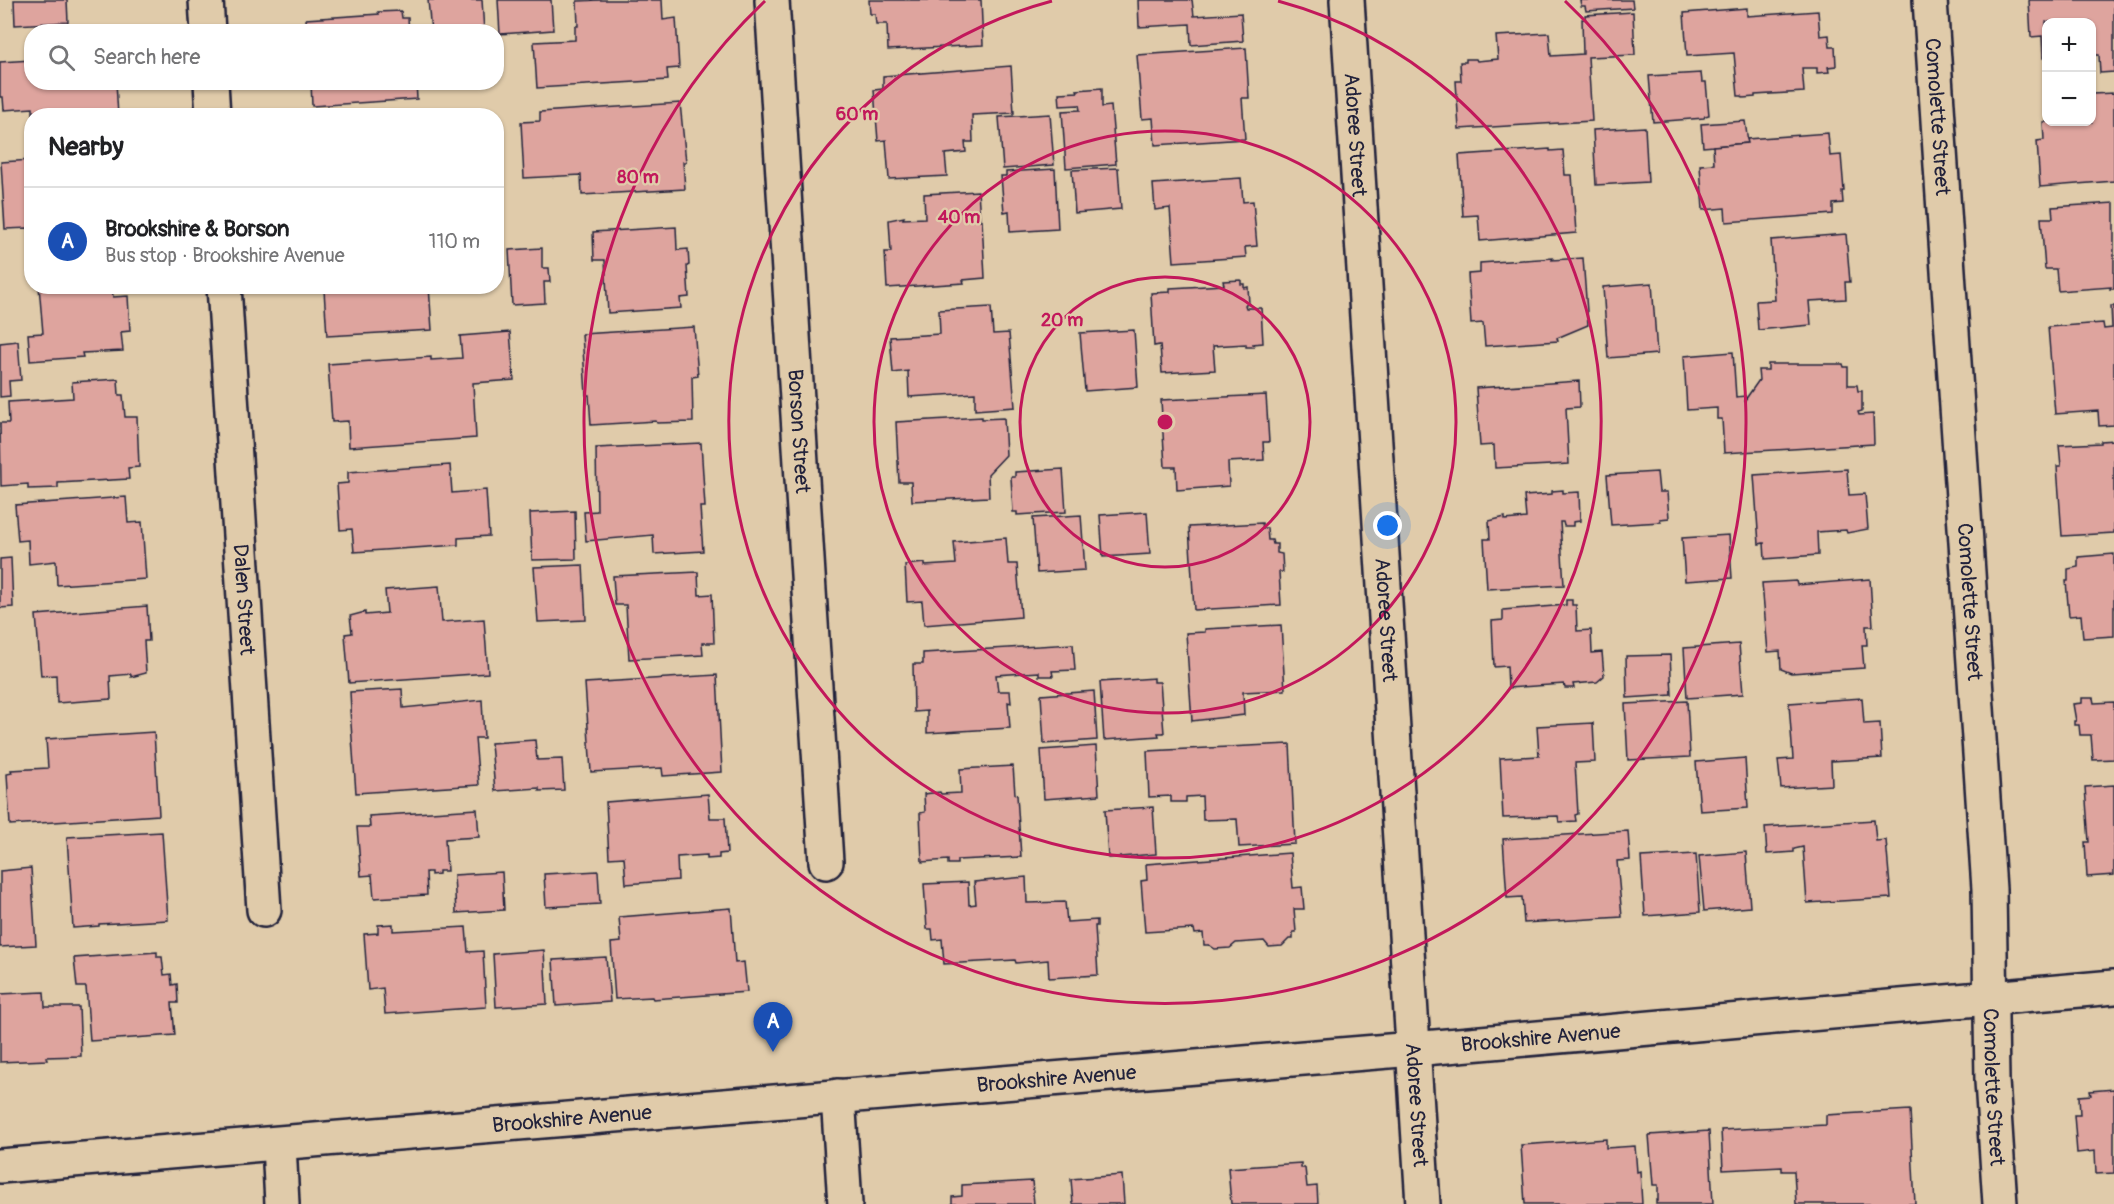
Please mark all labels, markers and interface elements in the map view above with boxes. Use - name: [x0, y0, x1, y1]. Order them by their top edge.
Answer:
- map controls: [2042, 18, 2096, 126]
- button: +: [2042, 18, 2096, 72]
- search box: [24, 24, 504, 90]
- street label: Comolette Street: [1919, 37, 1956, 197]
- icon: search: [45, 41, 78, 74]
- text: Search here: [93, 43, 200, 71]
- street label: Adoree Street: [1338, 72, 1372, 198]
- button: −: [2042, 72, 2096, 126]
- text: 60 m: [836, 103, 878, 126]
- text: Nearby: [48, 131, 124, 163]
- text: 80 m: [617, 166, 659, 189]
- text: 40 m: [938, 206, 980, 229]
- text: Brookshire & Borson: [105, 215, 290, 243]
- text: A: [61, 229, 74, 254]
- text: 110 m: [429, 229, 480, 254]
- text: Bus stop · Brookshire Avenue: [105, 243, 345, 268]
- text: 20 m: [1041, 309, 1083, 332]
- street label: Borson Street: [781, 368, 816, 495]
- centre of rings: [1155, 412, 1175, 432]
- your location: [1373, 511, 1402, 540]
- street label: Comolette Street: [1951, 522, 1988, 682]
- street label: Dalen Street: [227, 543, 261, 656]
- street label: Adoree Street: [1368, 557, 1403, 683]
- pin: A: [754, 1002, 792, 1052]
- street label: Comolette Street: [1977, 1008, 2011, 1167]
- street label: Brookshire Avenue: [1460, 1018, 1622, 1059]
- street label: Adoree Street: [1399, 1042, 1434, 1168]
- street label: Brookshire Avenue: [976, 1059, 1138, 1099]
- street label: Brookshire Avenue: [491, 1099, 654, 1139]

